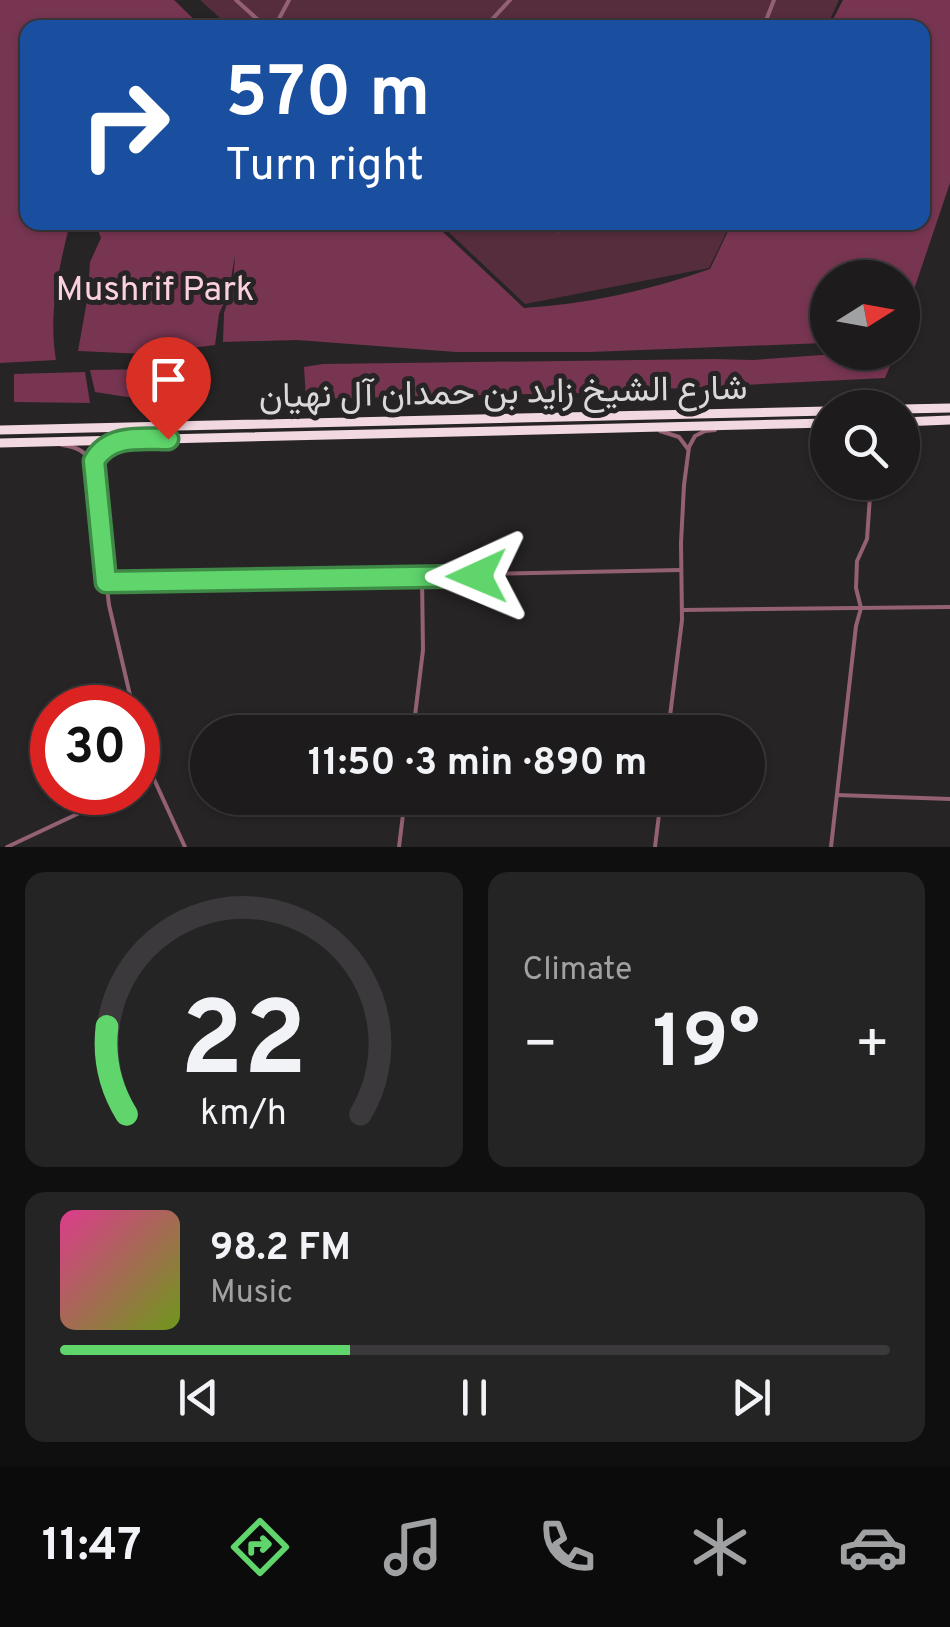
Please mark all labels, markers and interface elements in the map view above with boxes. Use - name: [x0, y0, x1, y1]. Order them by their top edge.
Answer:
- text: 570 m: [225, 52, 430, 141]
- icon: right: [60, 60, 190, 190]
- text: Turn right: [225, 139, 424, 196]
- north arrow: [810, 260, 920, 370]
- map controls: [810, 260, 920, 500]
- park label: Mushrif Park: [56, 269, 254, 313]
- pin: [126, 337, 211, 440]
- icon: arrive: [141, 352, 196, 407]
- street label: شارع الشيخ زايد بن حمدان آل نهيان: [258, 368, 748, 420]
- button: search: [810, 390, 920, 500]
- position arrow: [425, 524, 529, 628]
- speed limit sign: 30: [30, 685, 160, 815]
- text: 11:50 · 3 min · 890 m: [308, 740, 647, 789]
- text: Climate: [523, 951, 632, 991]
- text: 22: [180, 980, 307, 1112]
- text: 19°: [653, 999, 760, 1094]
- text: −: [523, 1012, 558, 1082]
- text: +: [855, 1012, 890, 1082]
- text: km/h: [200, 1092, 287, 1138]
- text: 98.2 FM: [210, 1225, 351, 1274]
- text: Music: [210, 1274, 293, 1314]
- icon: previous: [171, 1370, 226, 1425]
- icon: pause: [447, 1370, 502, 1425]
- icon: next: [724, 1370, 779, 1425]
- icon: directions: [225, 1512, 295, 1582]
- icon: music: [378, 1512, 448, 1582]
- icon: phone: [532, 1512, 602, 1582]
- icon: climate: [685, 1512, 755, 1582]
- icon: car: [838, 1512, 908, 1582]
- text: 11:47: [42, 1519, 142, 1576]

